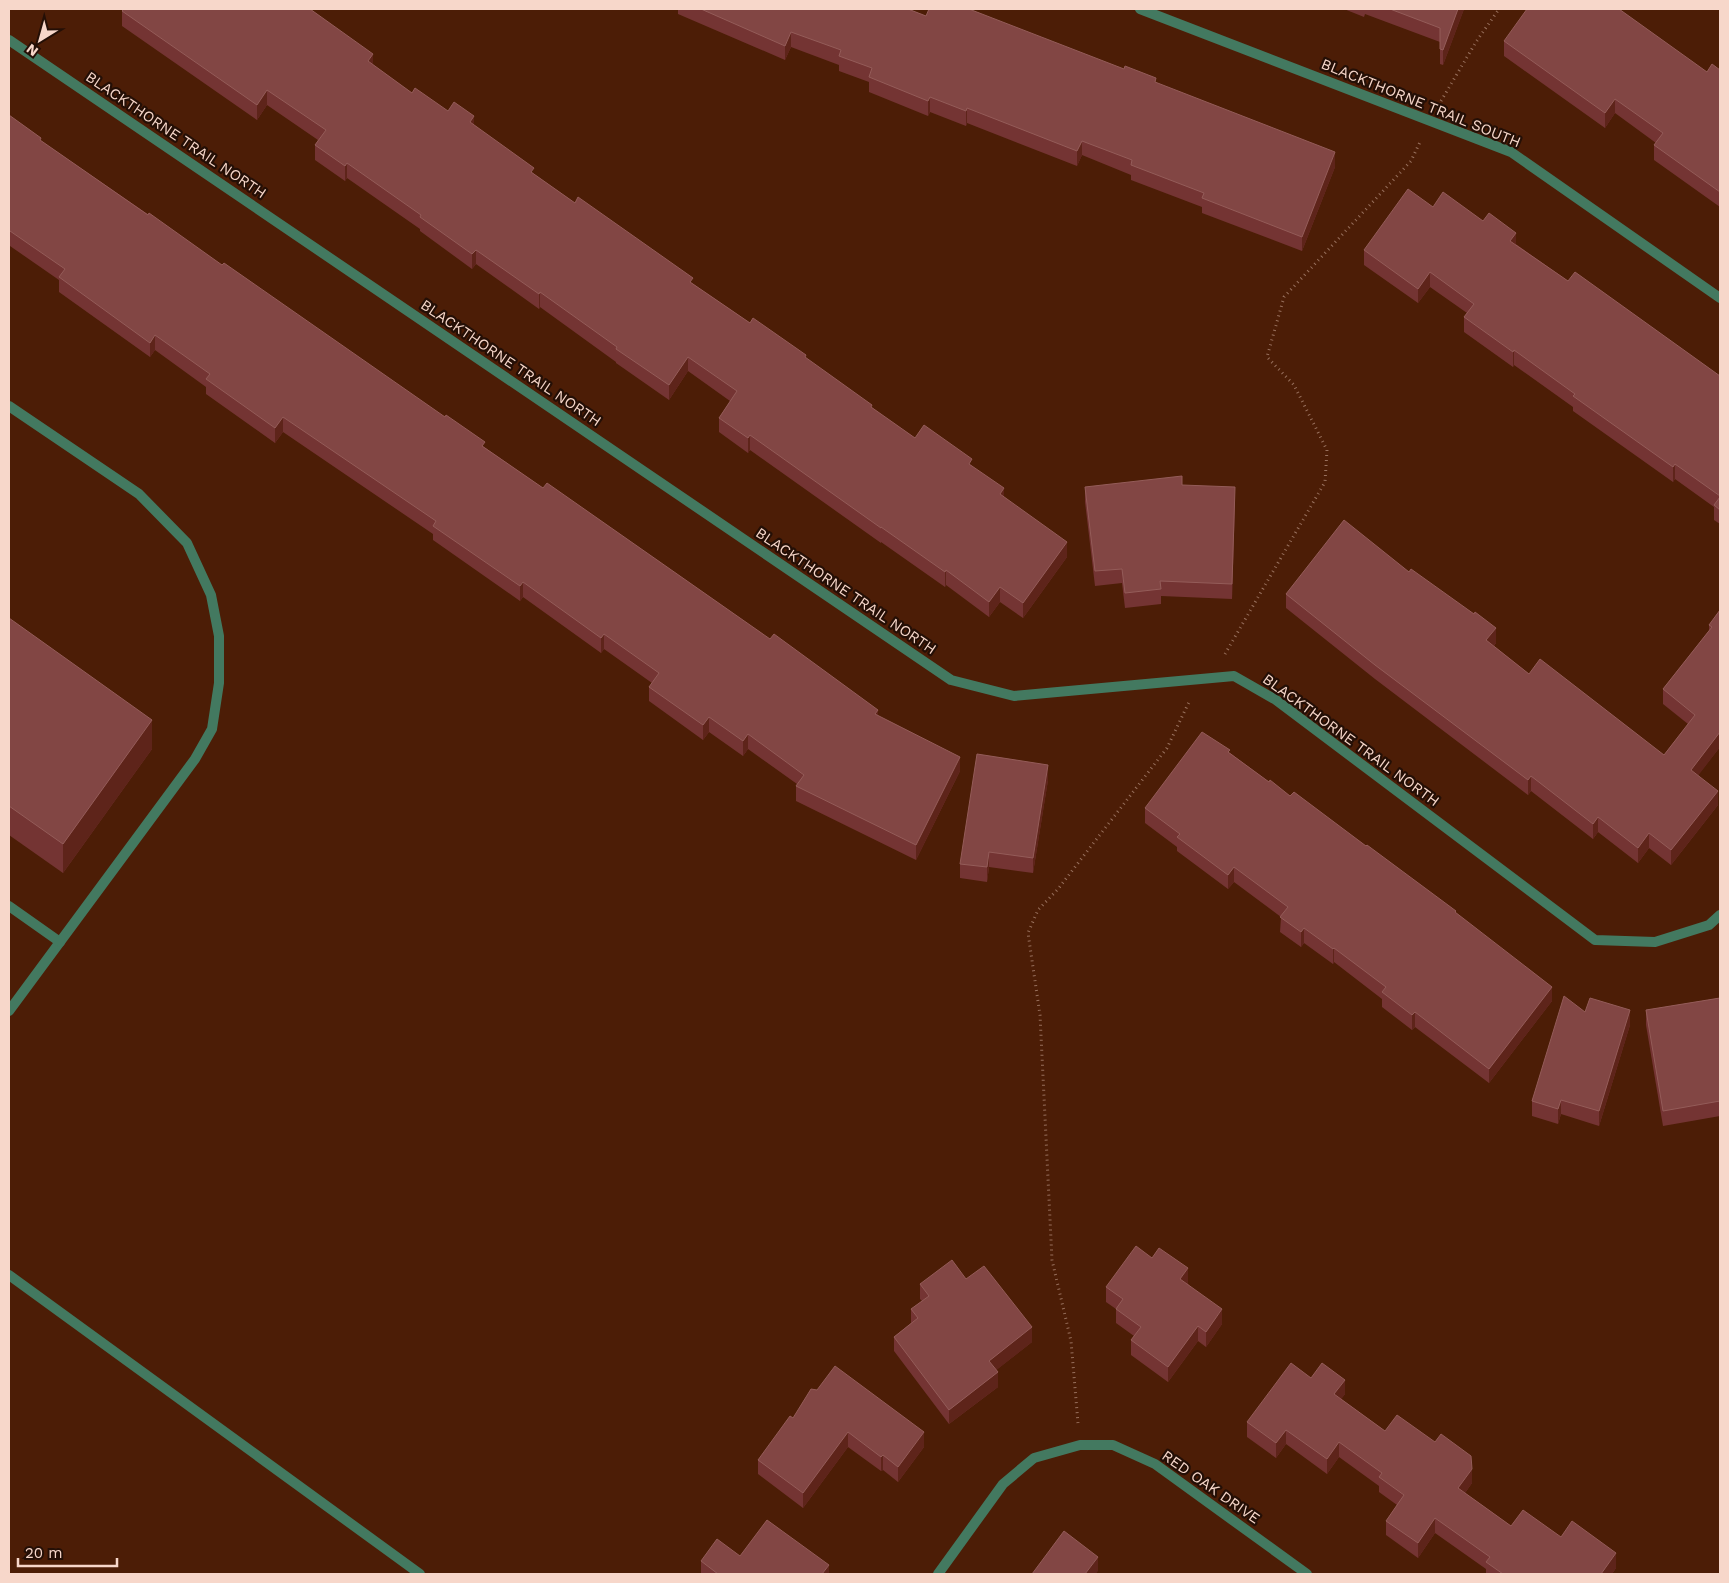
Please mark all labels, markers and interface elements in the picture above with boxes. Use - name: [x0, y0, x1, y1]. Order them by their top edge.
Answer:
- north arrow: [15, 15, 65, 65]
- text: N: [23, 41, 41, 60]
- street label: BLACKTHORNE TRAIL SOUTH: [1319, 55, 1523, 151]
- street label: BLACKTHORNE TRAIL NORTH: [82, 68, 270, 202]
- street label: BLACKTHORNE TRAIL NORTH: [417, 296, 605, 430]
- street label: BLACKTHORNE TRAIL NORTH: [752, 524, 940, 658]
- street label: BLACKTHORNE TRAIL NORTH: [1259, 670, 1443, 810]
- street label: RED OAK DRIVE: [1159, 1446, 1263, 1528]
- scale bar: [18, 1536, 116, 1568]
- text: 20 m: [25, 1544, 63, 1562]

